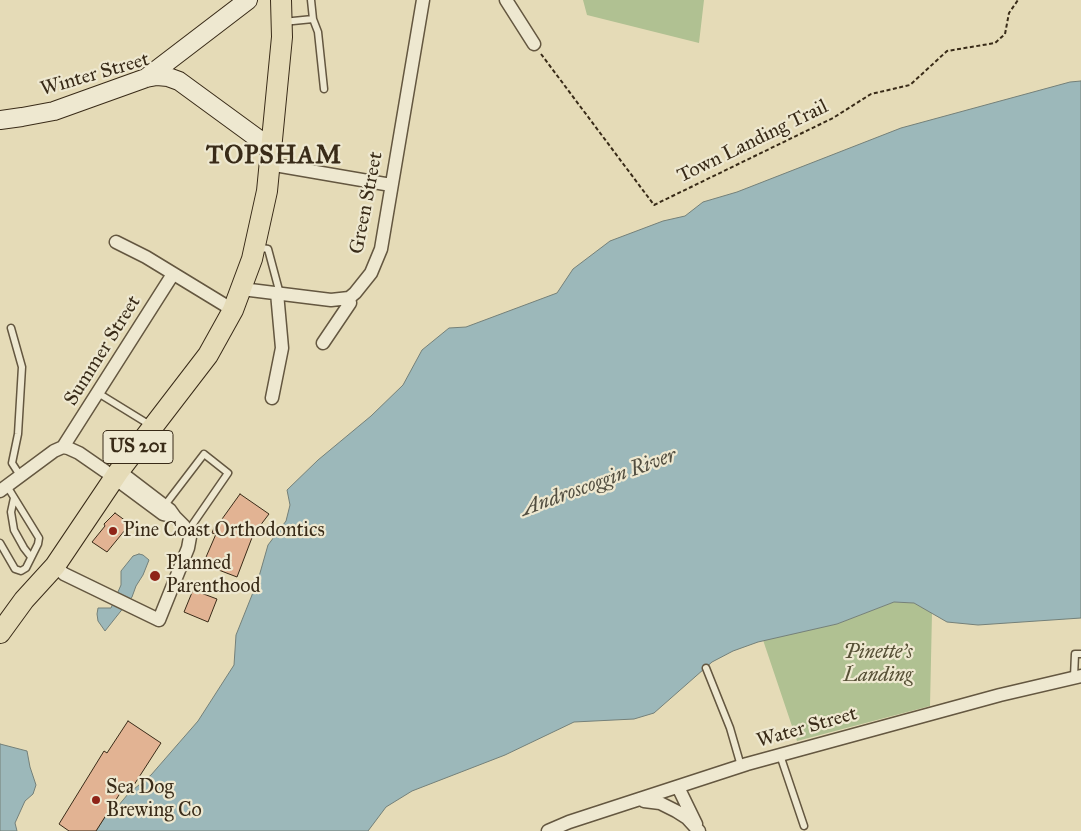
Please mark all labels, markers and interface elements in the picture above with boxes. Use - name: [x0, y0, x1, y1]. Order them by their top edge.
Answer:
- street label: Winter Street: [38, 48, 152, 102]
- street label: Town Landing Trail: [674, 95, 832, 189]
- district label: TOPSHAM: [205, 142, 343, 172]
- street label: Green Street: [345, 150, 389, 256]
- street label: Summer Street: [60, 291, 146, 411]
- road number: US 201: [103, 431, 173, 464]
- water label: Androscoggin River: [518, 443, 680, 523]
- place label: Pine Coast Orthodontics: [123, 519, 325, 543]
- marker: Pine Coast Orthodontics: [107, 525, 119, 537]
- place label: Planned Parenthood: [166, 552, 261, 599]
- marker: Planned Parenthood: [148, 569, 162, 583]
- park label: Pinette’s Landing: [843, 641, 913, 688]
- street label: Water Street: [754, 702, 860, 754]
- place label: Sea Dog Brewing Co: [106, 776, 202, 823]
- marker: Sea Dog Brewing Co: [90, 794, 102, 806]

